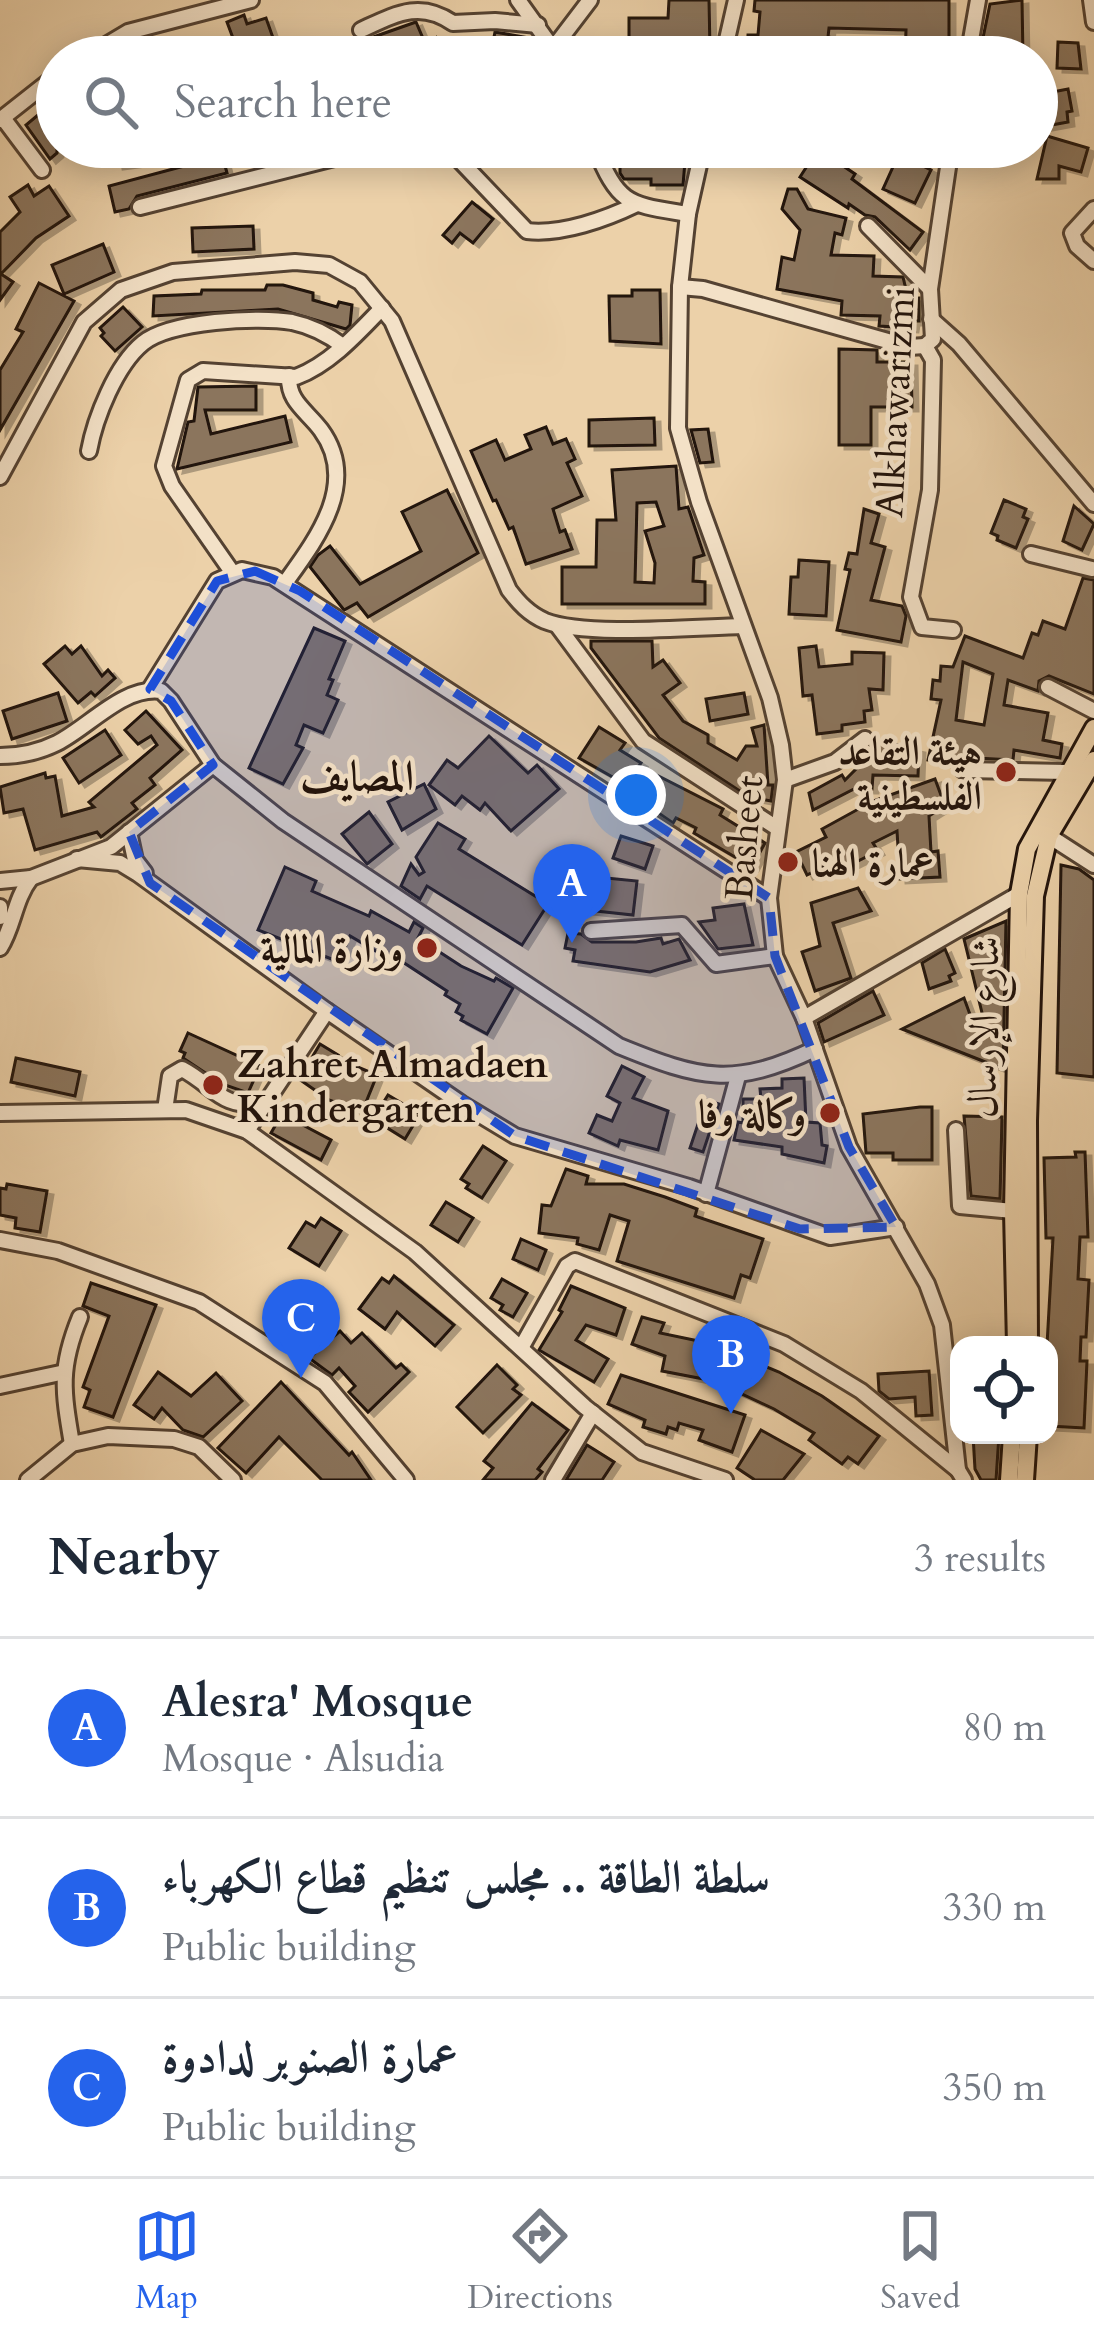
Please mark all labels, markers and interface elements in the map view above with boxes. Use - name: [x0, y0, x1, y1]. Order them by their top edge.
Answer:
- search box: [36, 36, 1058, 168]
- icon: search: [78, 69, 144, 135]
- text: Search here: [174, 72, 392, 133]
- street label: Alkhawarizmi: [863, 285, 928, 519]
- place label: هيئة التقاعد الفلسطينية: [838, 725, 982, 823]
- district label: المصايف: [300, 748, 414, 805]
- marker: هيئة التقاعد الفلسطينية: [993, 759, 1019, 785]
- your location: [606, 765, 666, 825]
- street label: Basheet: [713, 773, 776, 903]
- place label: عمارة الهنا: [812, 837, 934, 890]
- pin: A: [533, 844, 611, 943]
- marker: عمارة الهنا: [775, 849, 801, 875]
- place label: وزارة المالية: [261, 923, 403, 976]
- marker: وزارة المالية: [414, 935, 440, 961]
- street label: شارع الإرسال: [956, 936, 1018, 1118]
- place label: Zahret Almadaen Kindergarten: [237, 1038, 548, 1136]
- marker: Zahret Almadaen Kindergarten: [200, 1072, 226, 1098]
- place label: وكالة وفا: [698, 1088, 806, 1141]
- marker: وكالة وفا: [817, 1100, 843, 1126]
- pin: C: [262, 1279, 340, 1378]
- pin: B: [692, 1315, 770, 1414]
- map controls: [950, 1336, 1058, 1444]
- button: locate: [950, 1336, 1058, 1444]
- text: Nearby: [48, 1523, 220, 1593]
- text: 3 results: [914, 1532, 1046, 1585]
- text: Alesra' Mosque: [162, 1671, 473, 1732]
- text: A: [72, 1701, 102, 1754]
- text: 80 m: [963, 1701, 1046, 1754]
- text: Mosque · Alsudia: [162, 1732, 444, 1785]
- text: سلطة الطاقة .. مجلس تنظيم قطاع الكهرباء: [162, 1847, 770, 1908]
- text: B: [73, 1881, 101, 1934]
- text: 330 m: [943, 1881, 1046, 1934]
- text: Public building: [162, 1921, 416, 1974]
- text: عمارة الصنوبر لدادوة: [162, 2027, 458, 2088]
- text: C: [72, 2061, 102, 2114]
- text: 350 m: [943, 2061, 1046, 2114]
- text: Public building: [162, 2101, 416, 2154]
- tab: Map: [134, 2203, 200, 2320]
- tab: Directions: [467, 2203, 613, 2320]
- tab: Saved: [880, 2203, 960, 2320]

